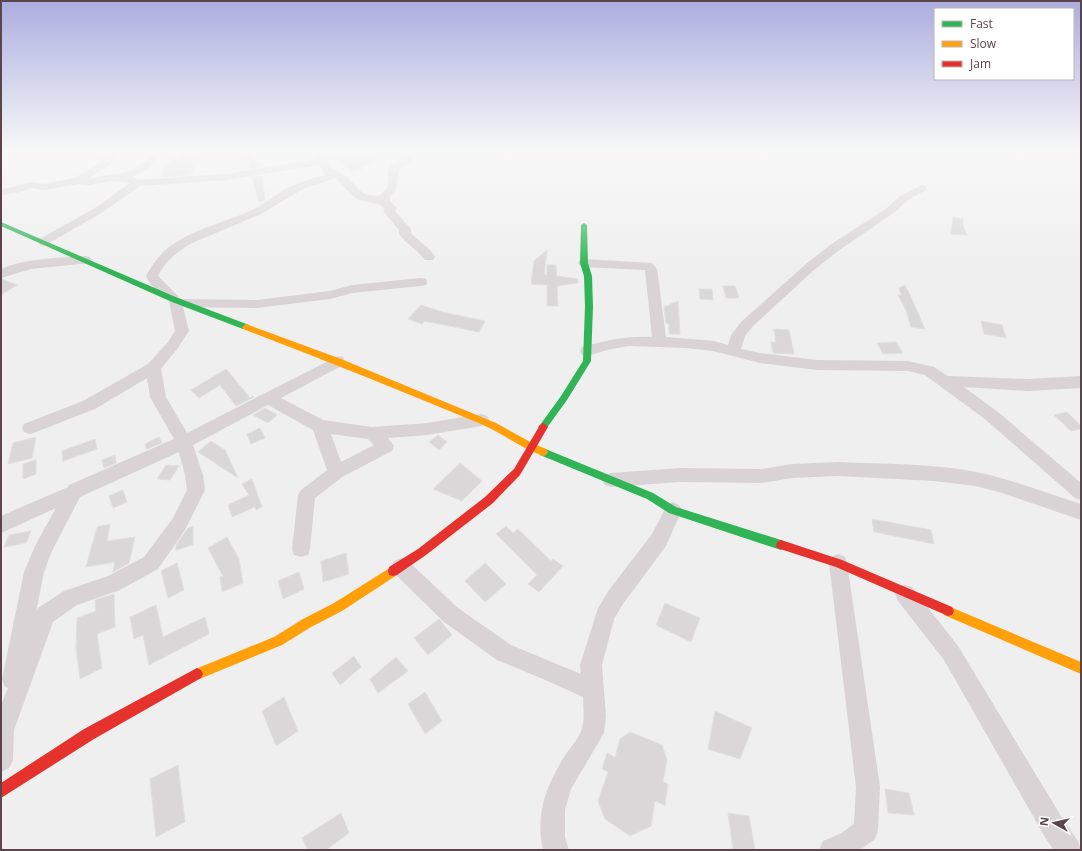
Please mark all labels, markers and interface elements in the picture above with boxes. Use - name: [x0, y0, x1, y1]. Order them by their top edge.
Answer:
- legend: [934, 8, 1074, 80]
- text: Fast: [970, 15, 993, 32]
- text: Slow: [970, 35, 997, 52]
- text: Jam: [969, 55, 991, 72]
- north arrow: [1034, 803, 1074, 843]
- text: N: [1036, 816, 1052, 827]

